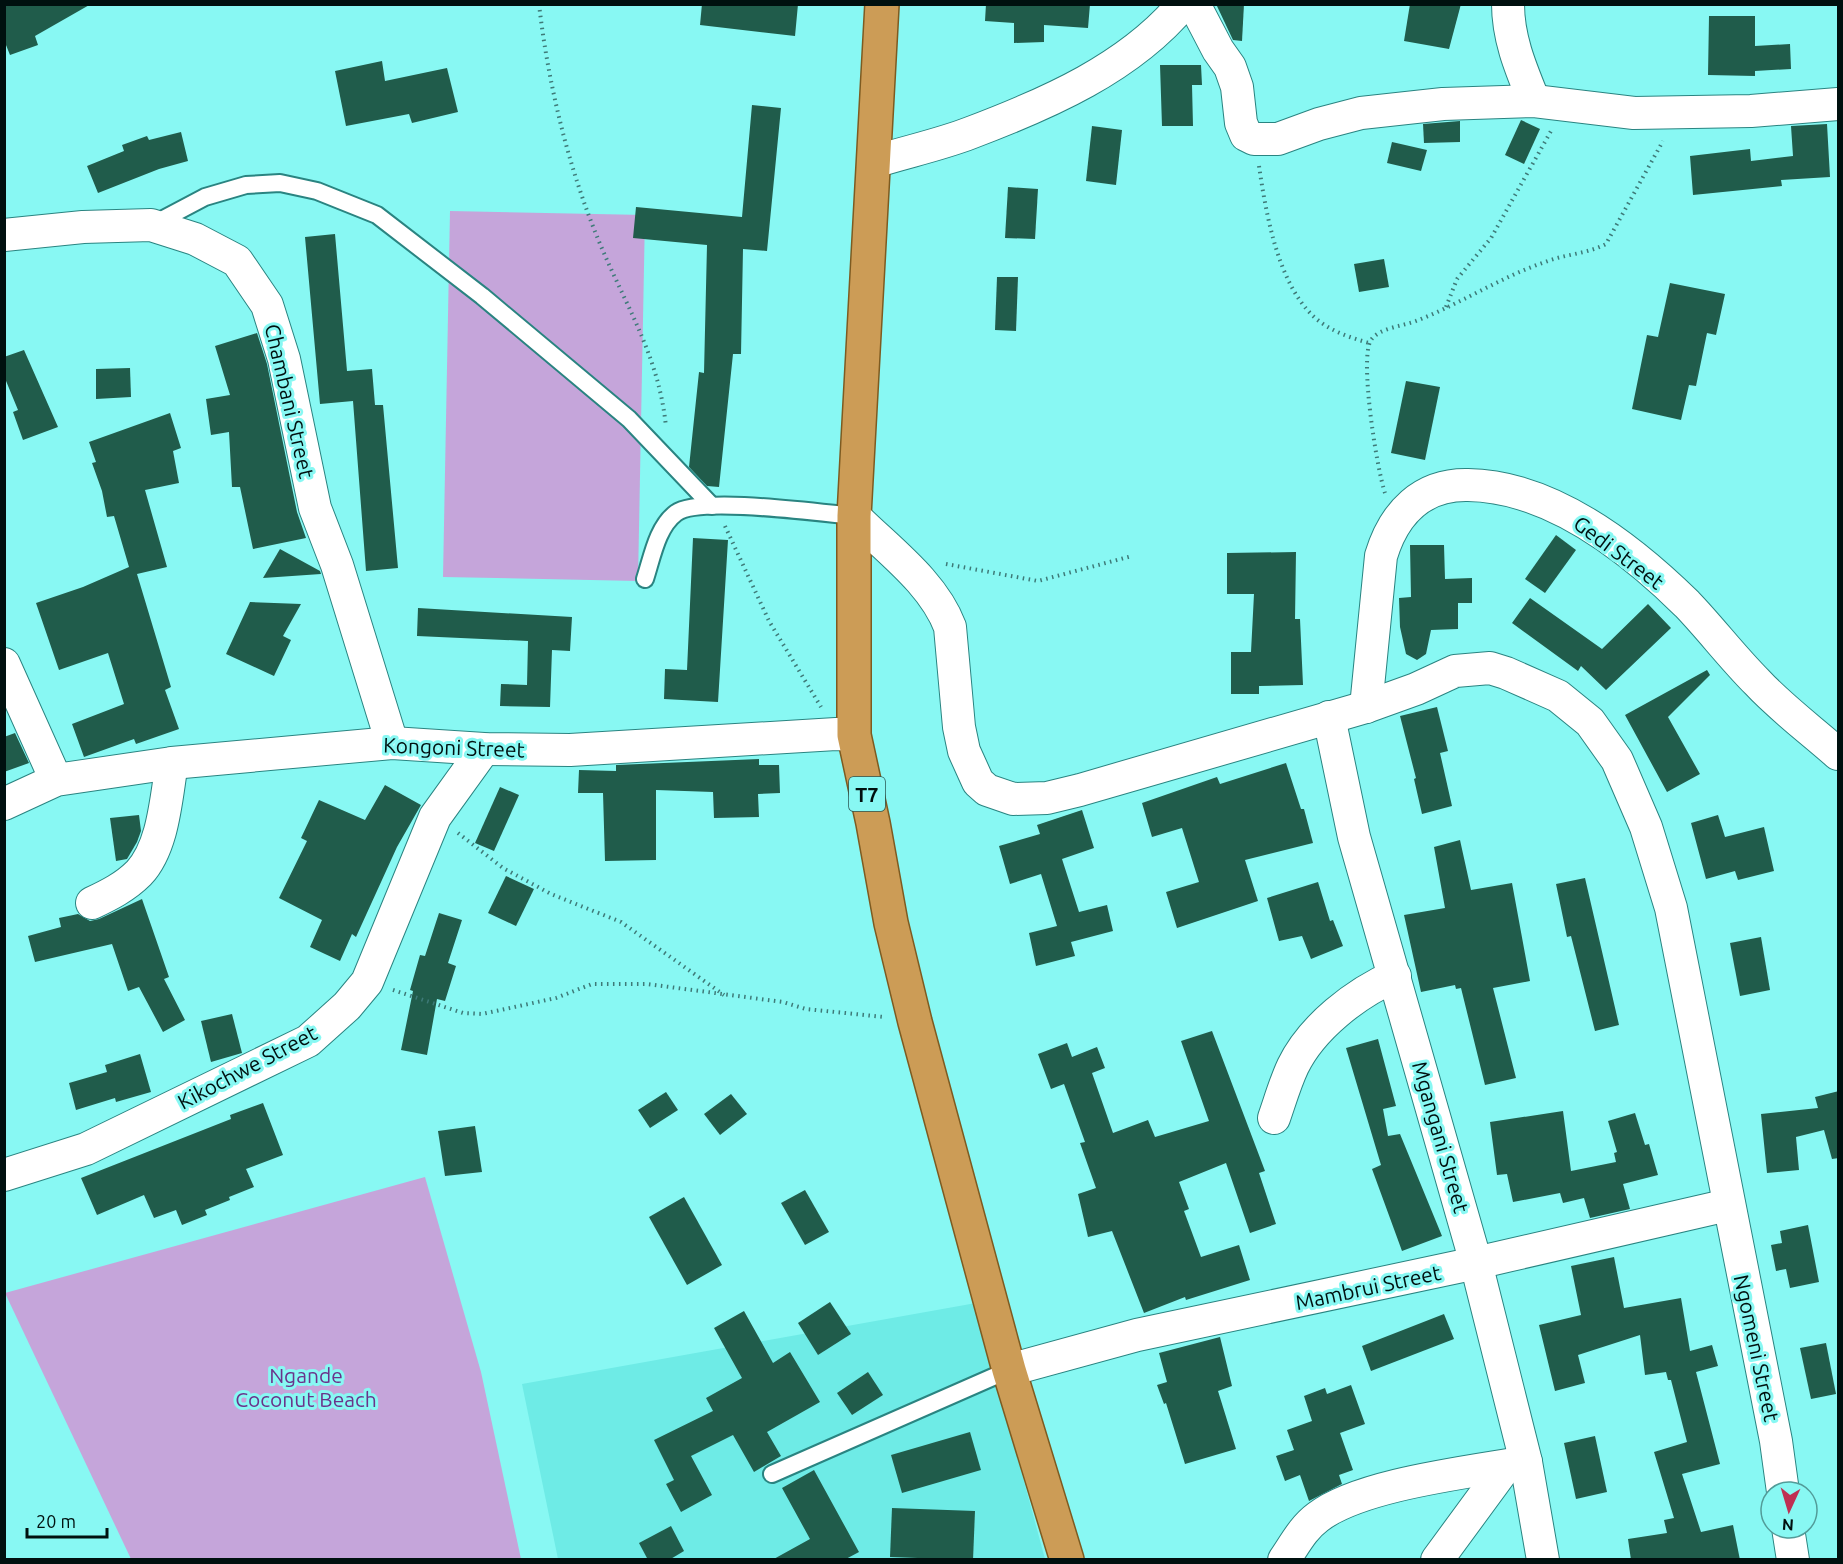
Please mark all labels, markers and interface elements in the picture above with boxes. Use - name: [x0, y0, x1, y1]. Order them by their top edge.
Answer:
- street label: Chambani Street: [261, 322, 319, 480]
- street label: Gedi Street: [1569, 510, 1669, 594]
- street label: Kongoni Street: [383, 733, 525, 761]
- road number: T7: [849, 777, 885, 811]
- street label: Kikochwe Street: [173, 1020, 321, 1114]
- street label: Mgangani Street: [1408, 1058, 1474, 1216]
- street label: Mambrui Street: [1293, 1260, 1443, 1314]
- street label: Ngomeni Street: [1730, 1272, 1784, 1424]
- park label: Ngande Coconut Beach: [235, 1363, 377, 1411]
- north arrow: [1759, 1480, 1819, 1540]
- scale bar: [27, 1501, 106, 1539]
- text: 20 m: [36, 1511, 76, 1531]
- text: N: [1781, 1516, 1795, 1534]

